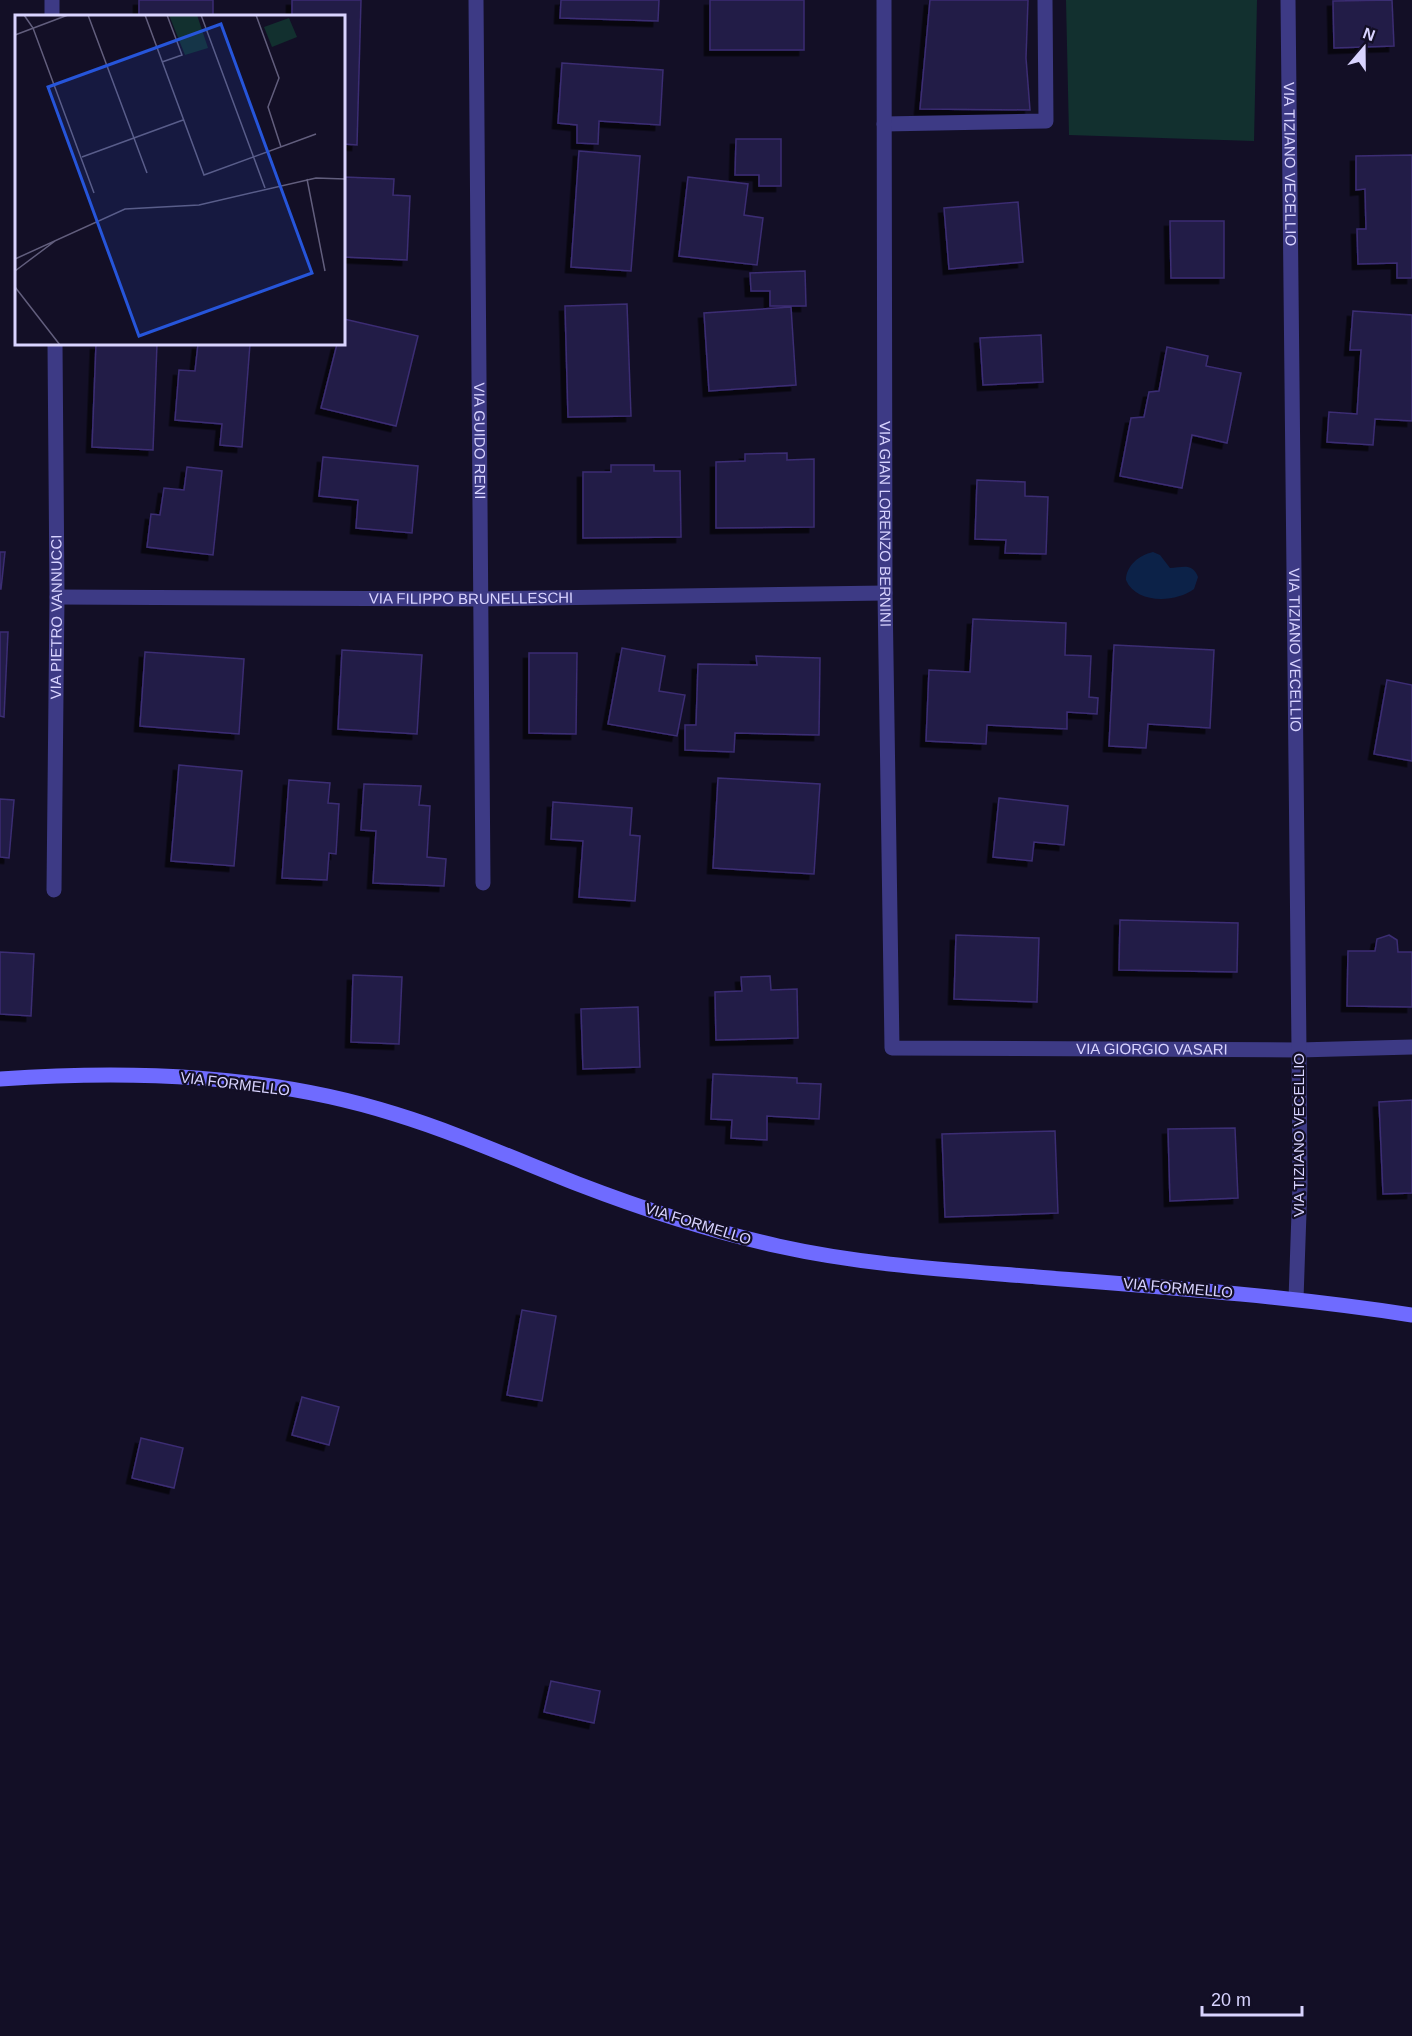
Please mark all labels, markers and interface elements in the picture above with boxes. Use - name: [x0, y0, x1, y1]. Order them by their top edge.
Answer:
- inset map: [15, 15, 345, 345]
- north arrow: [1334, 18, 1394, 78]
- text: N: [1361, 24, 1377, 44]
- street label: VIA TIZIANO VECELLIO: [1281, 82, 1300, 246]
- street label: VIA GUIDO RENI: [471, 383, 489, 499]
- street label: VIA GIAN LORENZO BERNINI: [877, 421, 895, 627]
- street label: VIA PIETRO VANNUCCI: [47, 534, 65, 700]
- street label: VIA TIZIANO VECELLIO: [1286, 568, 1305, 732]
- street label: VIA FILIPPO BRUNELLESCHI: [369, 589, 573, 607]
- street label: VIA GIORGIO VASARI: [1076, 1040, 1228, 1058]
- street label: VIA TIZIANO VECELLIO: [1290, 1053, 1307, 1217]
- street label: VIA FORMELLO: [179, 1068, 291, 1099]
- street label: VIA FORMELLO: [643, 1199, 753, 1248]
- street label: VIA FORMELLO: [1122, 1274, 1234, 1301]
- scale bar: [1202, 1979, 1302, 2017]
- text: 20 m: [1211, 1990, 1251, 2010]

